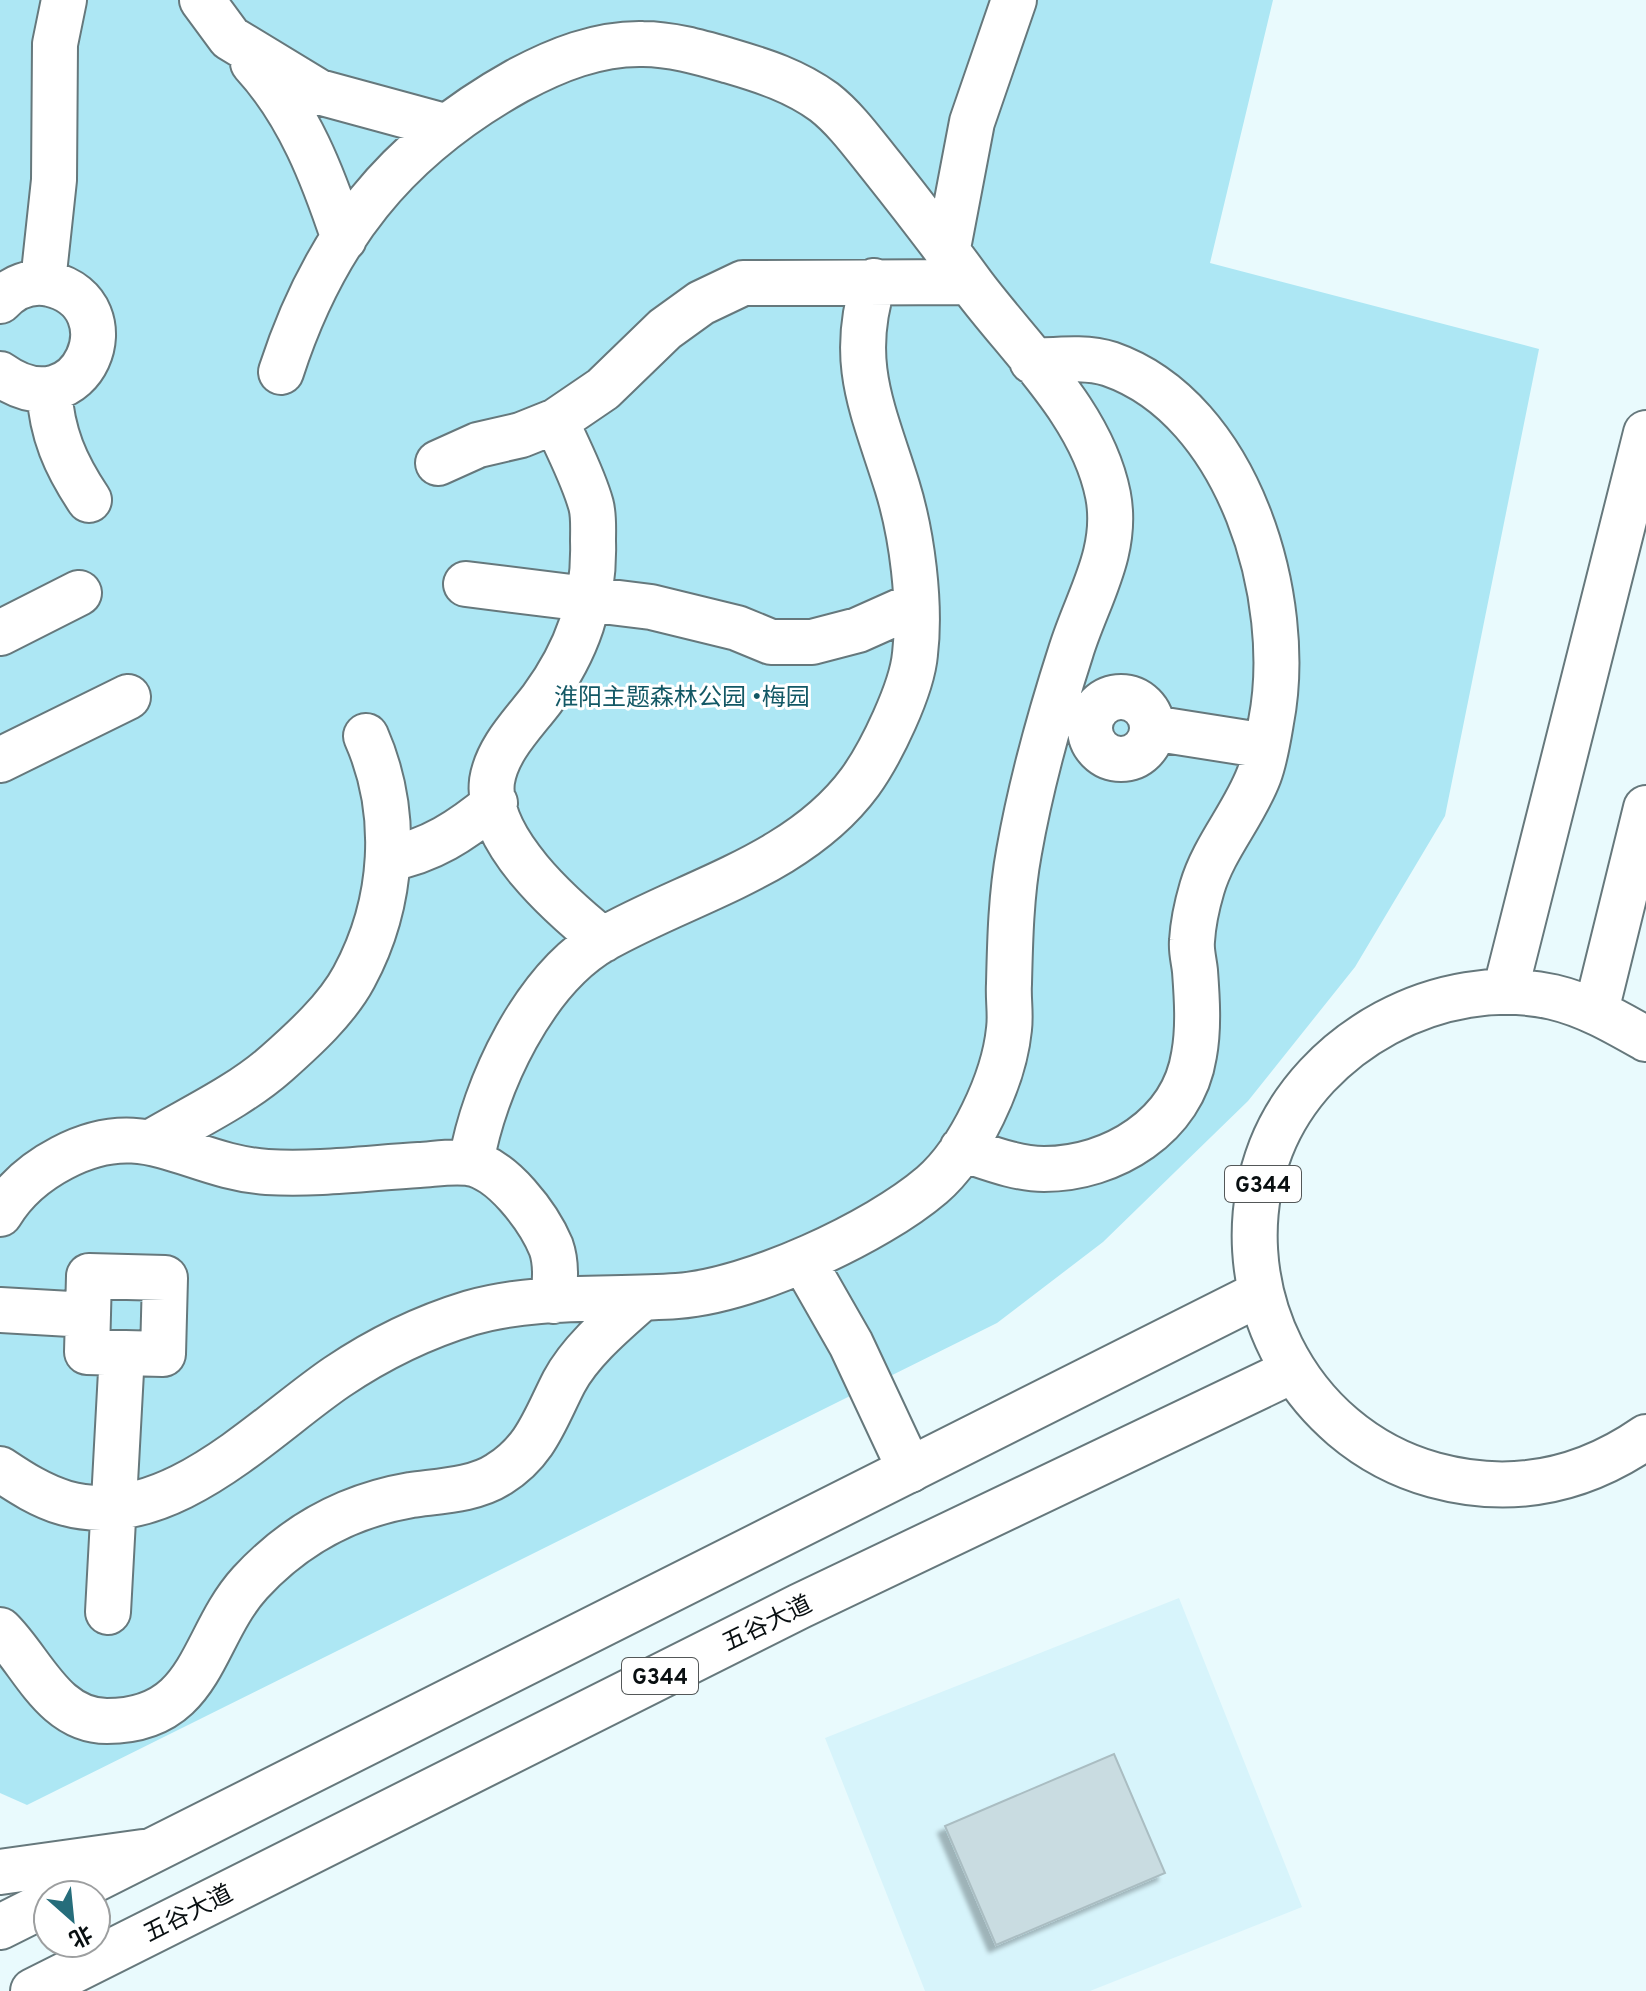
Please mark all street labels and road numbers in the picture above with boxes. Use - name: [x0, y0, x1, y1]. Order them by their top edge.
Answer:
- road number: G344: [1225, 1166, 1301, 1202]
- street label: 五谷大道: [718, 1590, 818, 1659]
- road number: G344: [622, 1658, 698, 1694]
- street label: 五谷大道: [139, 1880, 238, 1950]

